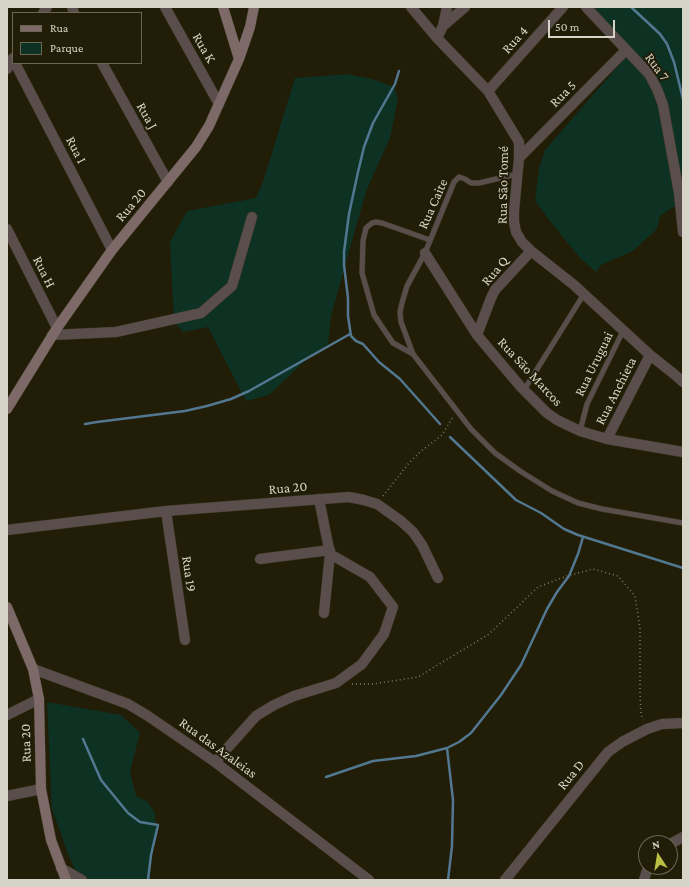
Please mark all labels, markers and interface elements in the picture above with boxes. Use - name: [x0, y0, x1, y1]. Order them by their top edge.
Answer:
- legend: [12, 12, 142, 64]
- scale bar: [550, 12, 617, 38]
- text: 50 m: [555, 20, 579, 34]
- text: Rua: [50, 21, 68, 35]
- street label: Rua 4: [498, 23, 532, 57]
- street label: Rua K: [189, 30, 219, 66]
- text: Parque: [50, 41, 83, 55]
- street label: Rua 7: [641, 50, 673, 84]
- street label: Rua 5: [546, 77, 580, 111]
- street label: Rua J: [133, 100, 161, 132]
- street label: Rua I: [62, 134, 90, 166]
- street label: Rua São Tomé: [494, 146, 512, 224]
- street label: Rua Caite: [415, 176, 451, 232]
- street label: Rua 20: [112, 185, 150, 225]
- street label: Rua H: [29, 253, 59, 291]
- street label: Rua Q: [478, 253, 512, 289]
- street label: Rua Uruguai: [571, 329, 617, 399]
- street label: Rua São Marcos: [494, 334, 566, 410]
- street label: Rua Anchieta: [592, 354, 640, 428]
- street label: Rua 20: [268, 478, 308, 498]
- street label: Rua 19: [178, 555, 200, 593]
- street label: Rua das Azaleias: [176, 714, 260, 782]
- street label: Rua 20: [17, 724, 35, 762]
- street label: Rua D: [554, 757, 588, 793]
- north arrow: [638, 835, 678, 875]
- text: N: [651, 838, 661, 851]

